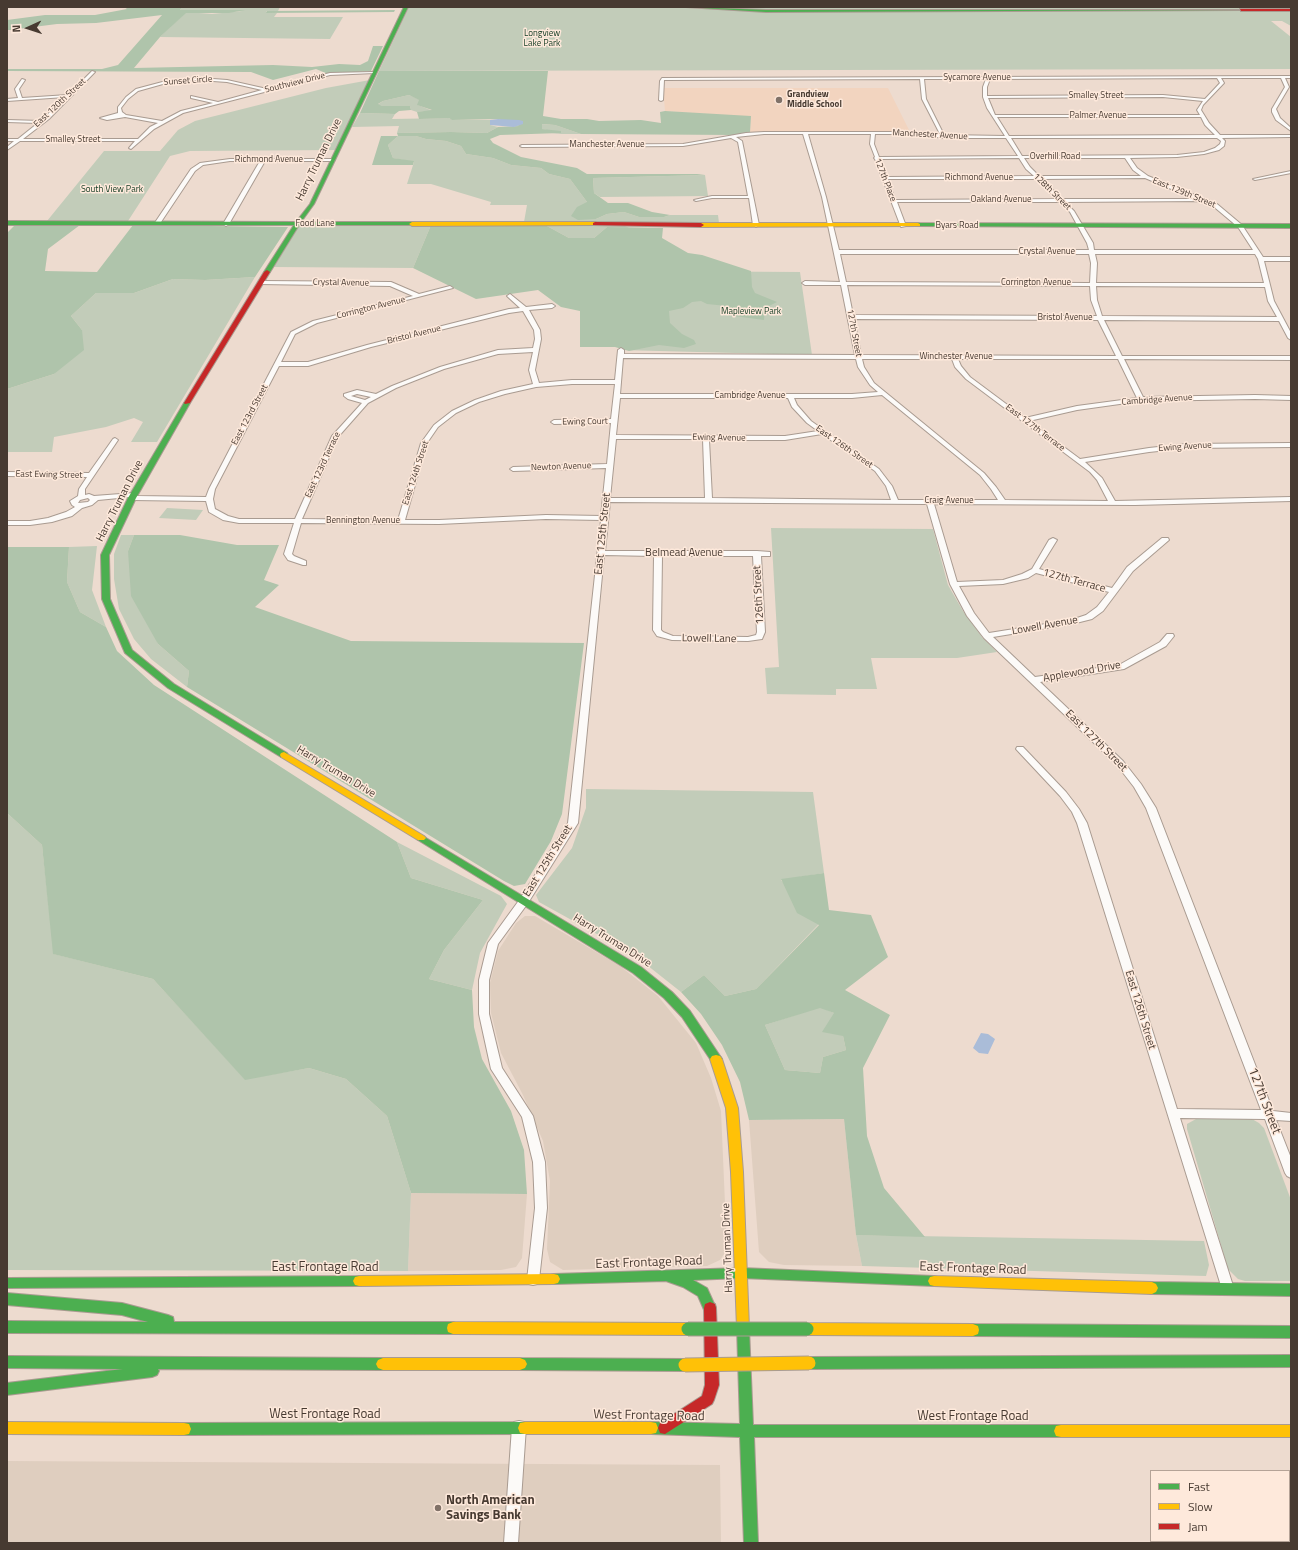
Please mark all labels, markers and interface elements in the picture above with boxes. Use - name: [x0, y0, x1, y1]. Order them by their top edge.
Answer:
- north arrow: [8, 8, 48, 48]
- text: N: [8, 24, 24, 33]
- park label: Longview Lake Park: [524, 29, 560, 50]
- street label: Southview Drive: [264, 70, 326, 96]
- street label: Sycamore Avenue: [943, 73, 1011, 83]
- street label: Sunset Circle: [163, 74, 213, 88]
- street label: East 120th Street: [32, 76, 88, 130]
- place label: Grandview Middle School: [787, 90, 842, 111]
- street label: Smalley Street: [1068, 91, 1124, 101]
- marker: Grandview Middle School: [774, 95, 784, 105]
- street label: Palmer Avenue: [1069, 111, 1127, 121]
- street label: Harry Truman Drive: [293, 117, 345, 203]
- street label: Manchester Avenue: [892, 128, 968, 142]
- street label: Smalley Street: [45, 135, 101, 145]
- street label: Manchester Avenue: [569, 140, 645, 150]
- street label: Overhill Road: [1030, 152, 1080, 162]
- street label: Richmond Avenue: [235, 155, 303, 165]
- street label: 127th Place: [872, 157, 898, 203]
- street label: 128th Street: [1031, 171, 1073, 213]
- street label: Richmond Avenue: [945, 173, 1013, 183]
- street label: East 129th Street: [1151, 175, 1217, 211]
- park label: South View Park: [81, 185, 143, 195]
- street label: Oakland Avenue: [970, 195, 1032, 205]
- street label: Food Lane: [295, 219, 335, 229]
- street label: Byars Road: [935, 221, 979, 231]
- street label: Crystal Avenue: [1019, 247, 1075, 257]
- street label: Crystal Avenue: [313, 277, 369, 289]
- street label: Corrington Avenue: [1001, 278, 1071, 288]
- street label: Corrington Avenue: [336, 294, 406, 322]
- park label: Mapleview Park: [721, 307, 781, 317]
- street label: 127th Street: [844, 308, 864, 358]
- street label: Bristol Avenue: [1038, 313, 1092, 323]
- street label: Bristol Avenue: [386, 323, 442, 347]
- street label: Winchester Avenue: [919, 352, 993, 362]
- street label: East 123rd Street: [230, 383, 270, 447]
- street label: Cambridge Avenue: [715, 391, 785, 401]
- street label: Cambridge Avenue: [1121, 392, 1193, 408]
- street label: East 127th Terrace: [1003, 402, 1067, 454]
- street label: Ewing Court: [562, 416, 608, 428]
- street label: East 126th Street: [813, 423, 875, 471]
- street label: East 123rd Terrace: [303, 430, 343, 500]
- street label: Ewing Avenue: [692, 432, 746, 444]
- street label: East 124th Street: [400, 439, 432, 507]
- street label: Ewing Avenue: [1158, 440, 1212, 454]
- street label: Harry Truman Drive: [94, 458, 146, 544]
- street label: Newton Avenue: [531, 461, 591, 473]
- street label: East Ewing Street: [15, 469, 83, 481]
- street label: East 125th Street: [592, 493, 614, 575]
- street label: Craig Avenue: [924, 496, 974, 506]
- street label: Bennington Avenue: [326, 516, 400, 526]
- street label: Belmead Avenue: [645, 546, 723, 560]
- street label: 126th Street: [751, 565, 767, 625]
- street label: 127th Terrace: [1041, 566, 1107, 596]
- street label: Lowell Avenue: [1011, 614, 1079, 638]
- street label: Lowell Lane: [682, 632, 736, 646]
- street label: Applewood Drive: [1042, 659, 1122, 685]
- street label: East 127th Street: [1062, 707, 1130, 775]
- street label: Harry Truman Drive: [294, 743, 378, 801]
- street label: East 125th Street: [521, 823, 575, 899]
- street label: Harry Truman Drive: [570, 912, 654, 970]
- street label: East 126th Street: [1122, 969, 1158, 1051]
- street label: 127th Street: [1244, 1066, 1284, 1136]
- street label: Harry Truman Drive: [720, 1203, 736, 1293]
- street label: East Frontage Road: [595, 1253, 703, 1273]
- street label: East Frontage Road: [919, 1259, 1027, 1279]
- street label: East Frontage Road: [271, 1260, 379, 1276]
- street label: West Frontage Road: [269, 1407, 381, 1423]
- street label: West Frontage Road: [593, 1407, 705, 1425]
- street label: West Frontage Road: [917, 1409, 1029, 1425]
- legend: [1150, 1470, 1290, 1542]
- text: Fast: [1188, 1477, 1210, 1496]
- place label: North American Savings Bank: [446, 1493, 535, 1524]
- text: Slow: [1188, 1497, 1213, 1516]
- marker: North American Savings Bank: [433, 1503, 443, 1513]
- text: Jam: [1188, 1517, 1208, 1536]

